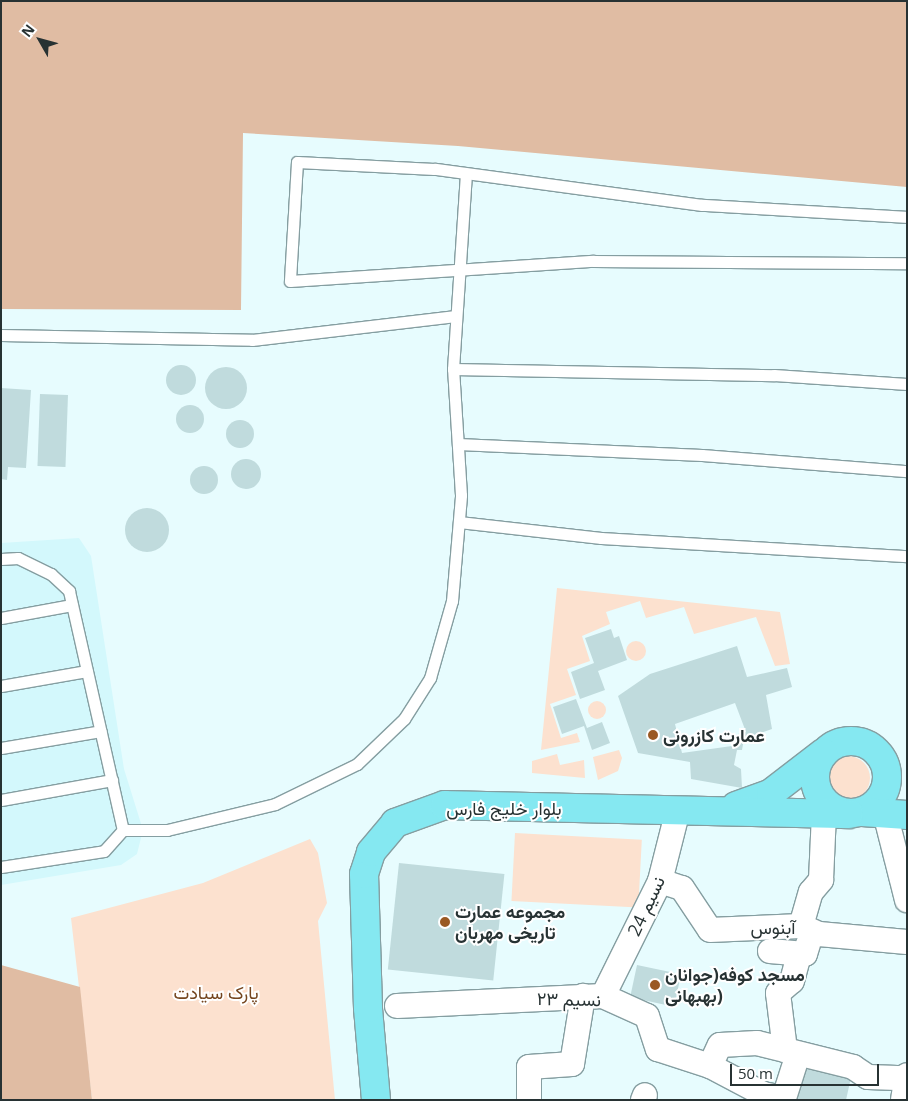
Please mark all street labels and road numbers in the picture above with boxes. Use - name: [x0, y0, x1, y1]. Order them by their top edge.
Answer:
- street label: بلوار خلیج فارس: [446, 797, 562, 819]
- street label: نسیم 24: [623, 873, 669, 939]
- street label: آبنوس: [751, 916, 795, 938]
- street label: نسیم ۲۳: [537, 988, 601, 1010]

